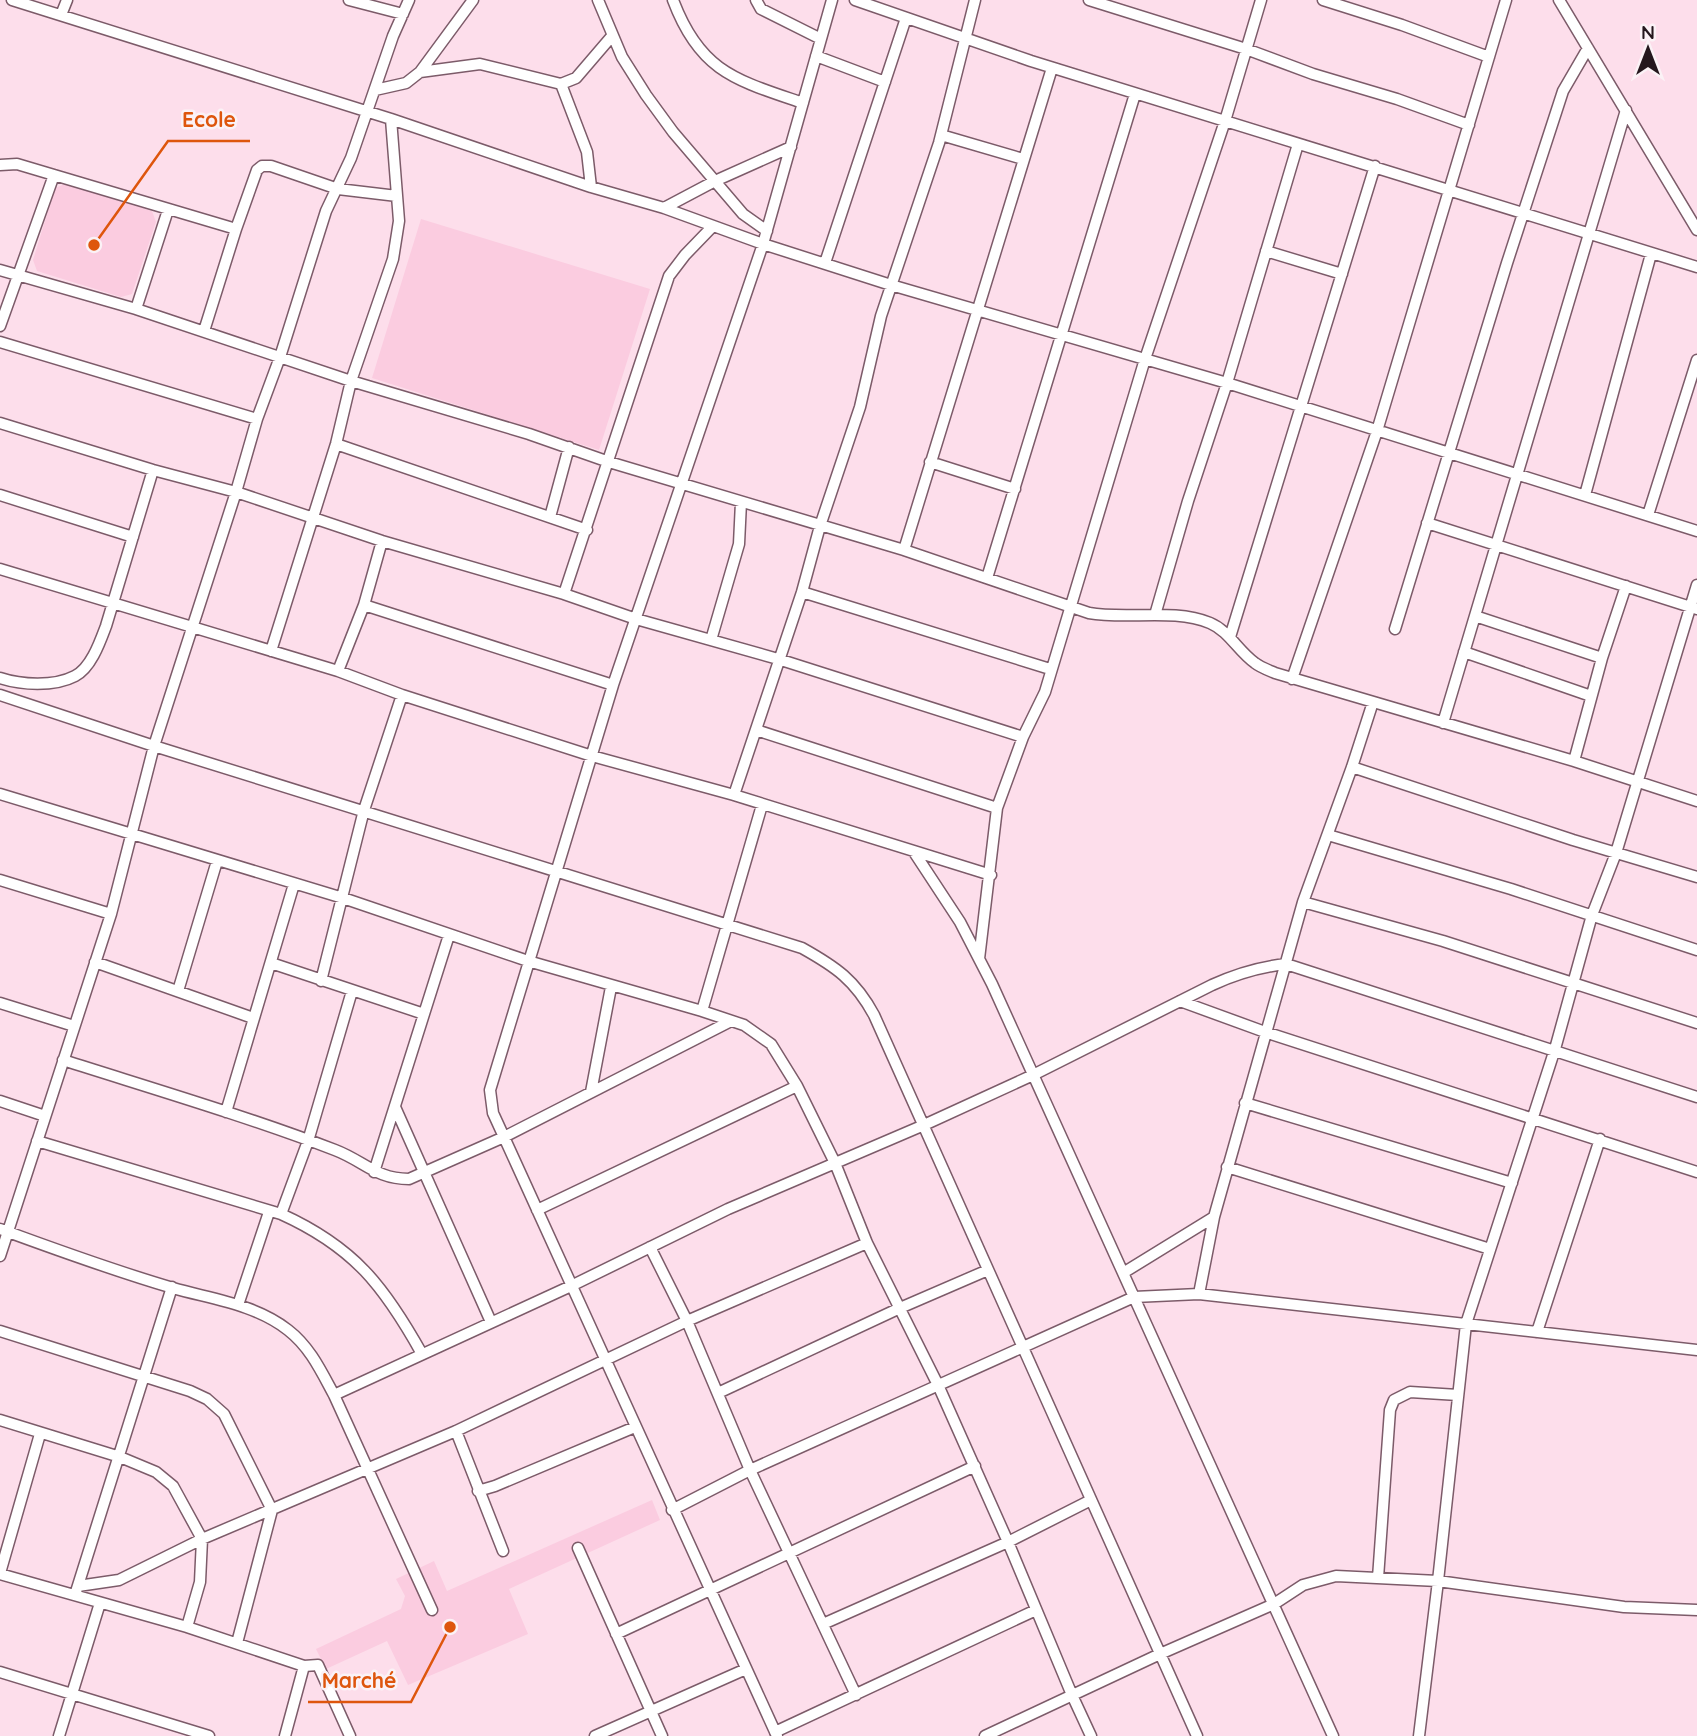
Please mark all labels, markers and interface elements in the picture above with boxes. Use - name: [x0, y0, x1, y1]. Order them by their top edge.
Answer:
- north arrow: [1613, 14, 1683, 84]
- text: N: [1641, 20, 1655, 44]
- callout: Ecole: [168, 99, 250, 141]
- text: Ecole: [182, 106, 236, 132]
- callout: Marché: [308, 1660, 411, 1702]
- text: Marché: [322, 1667, 396, 1693]

